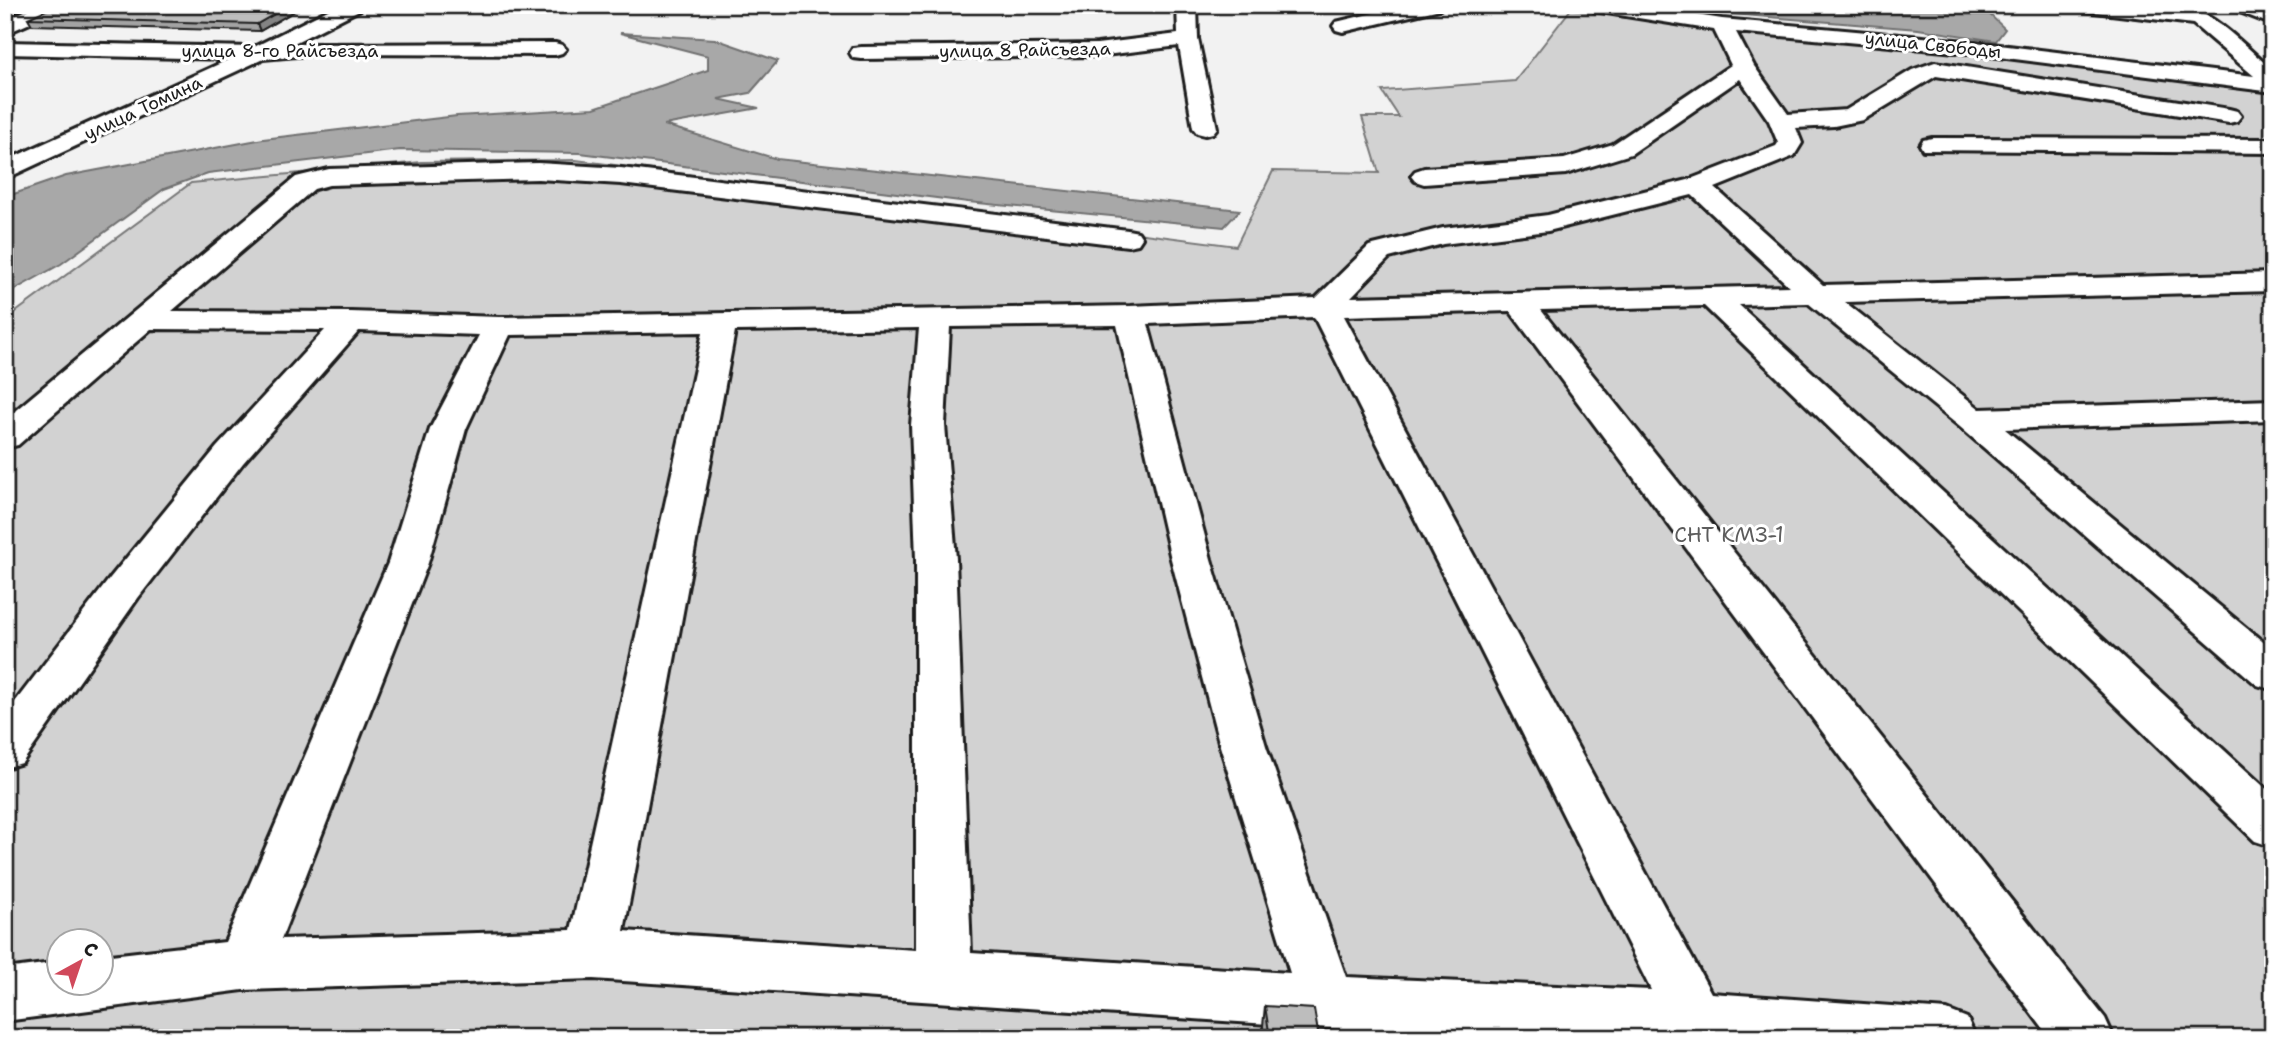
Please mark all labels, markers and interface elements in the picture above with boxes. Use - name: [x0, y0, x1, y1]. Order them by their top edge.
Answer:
- street label: улица Свободы: [1864, 26, 2002, 64]
- street label: улица 8 Райсъезда: [939, 37, 1111, 63]
- street label: улица 8-го Райсъезда: [182, 39, 378, 63]
- street label: улица Томина: [80, 70, 206, 146]
- park label: СНТ КМЗ-1: [1674, 521, 1784, 549]
- north arrow: [46, 928, 116, 998]
- text: С: [78, 936, 103, 963]

